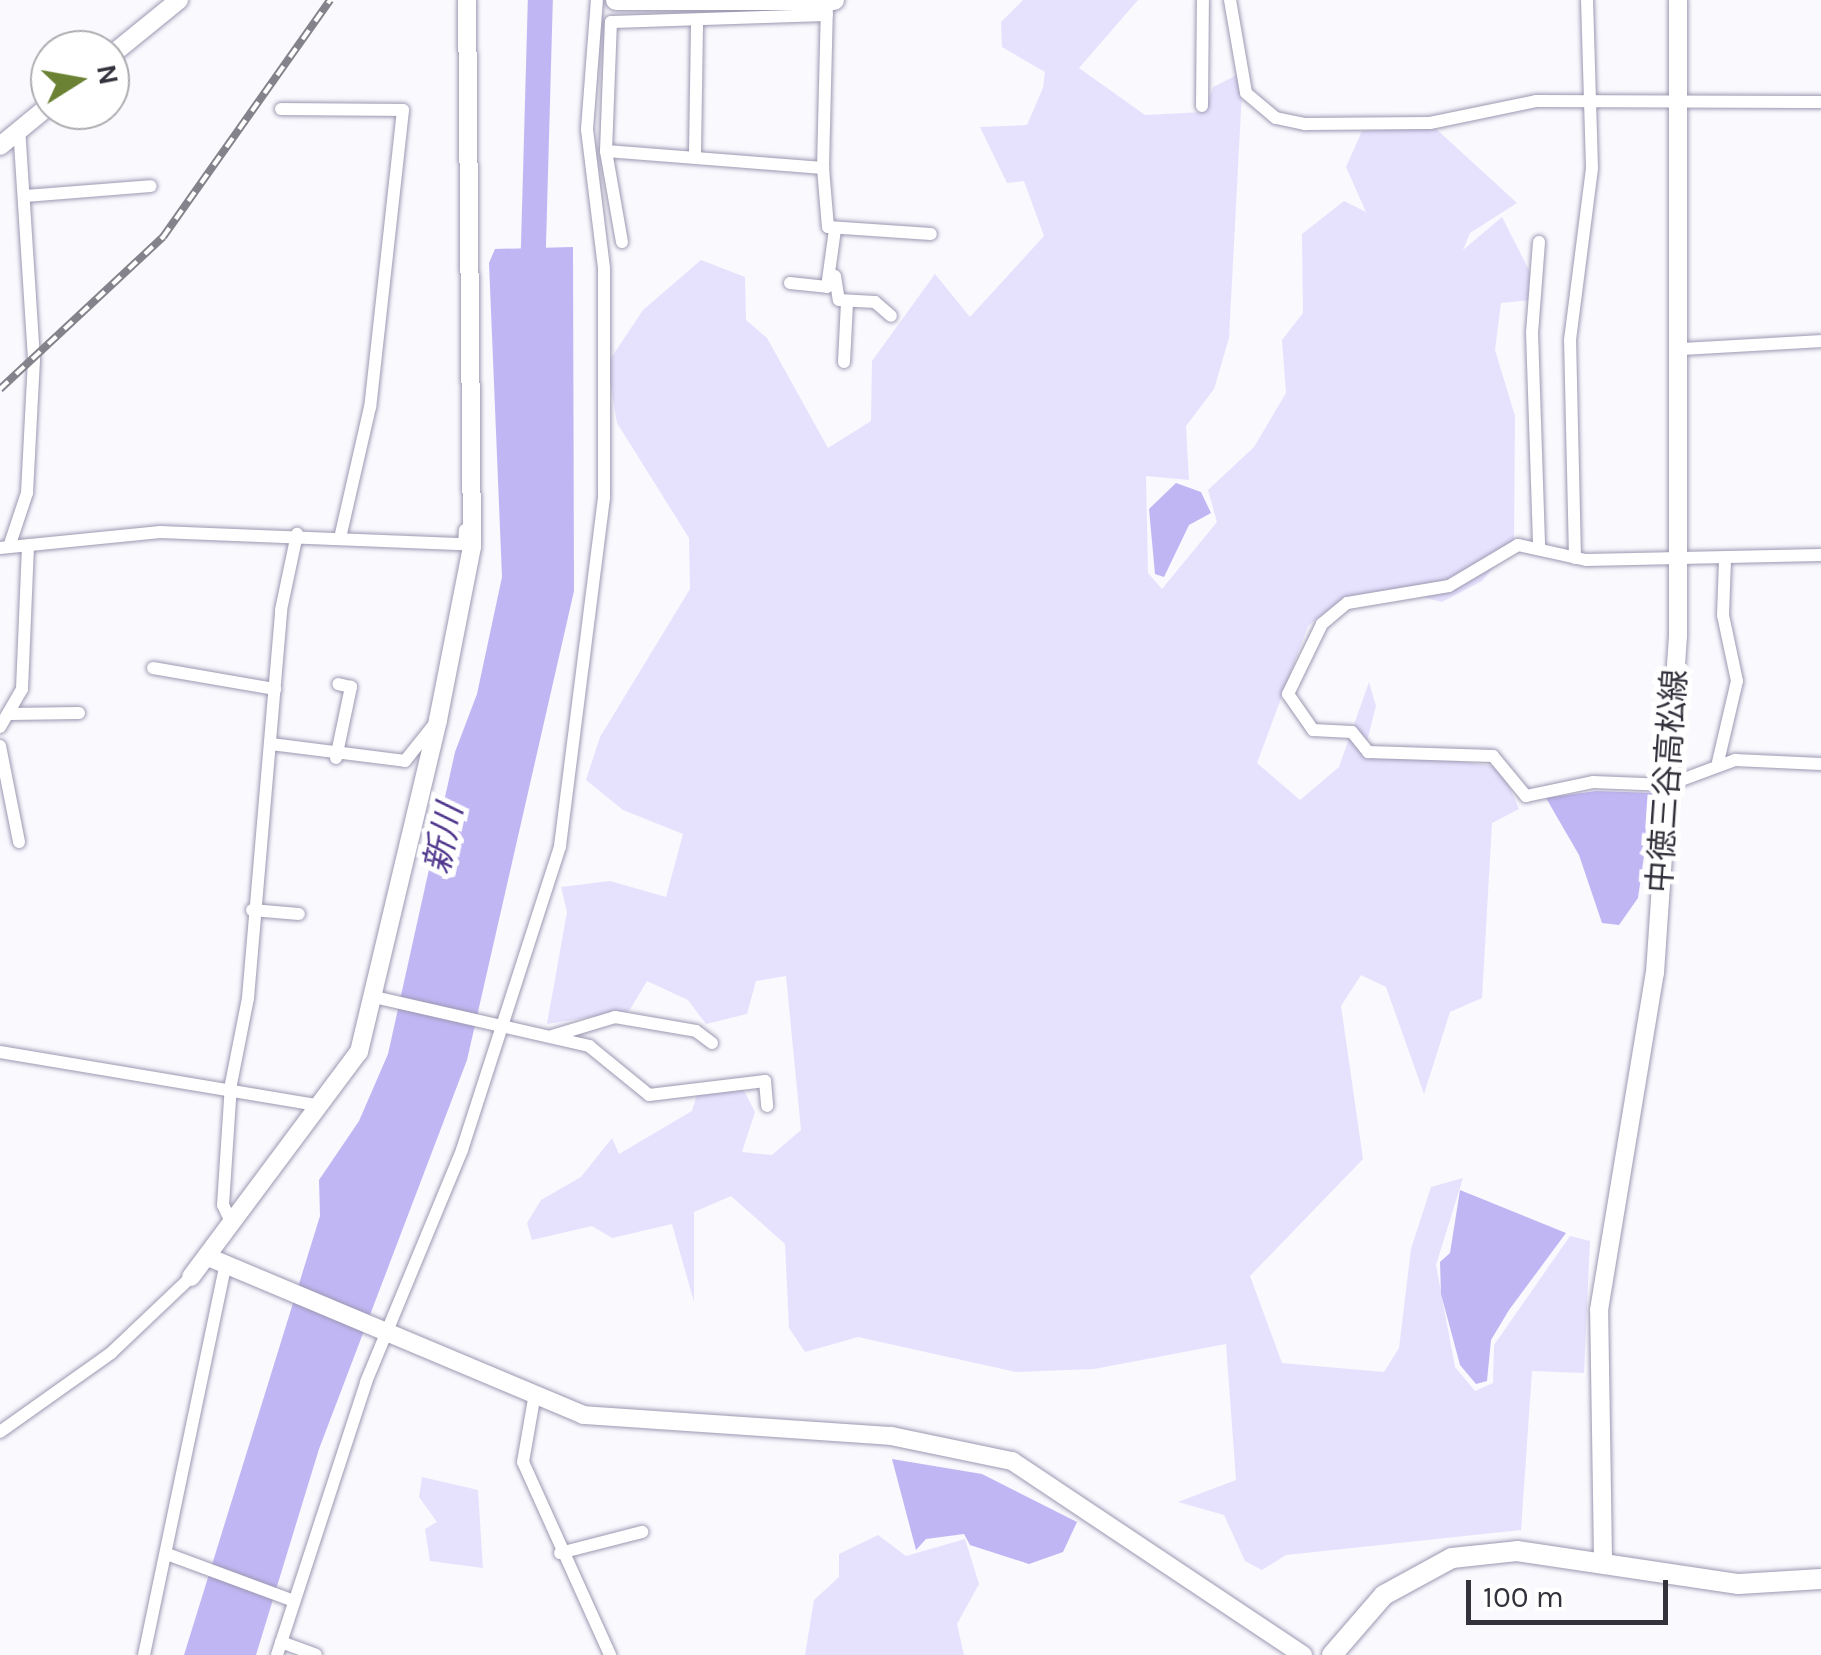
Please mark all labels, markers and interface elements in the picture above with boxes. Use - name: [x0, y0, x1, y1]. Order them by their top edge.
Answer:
- north arrow: [30, 30, 130, 130]
- text: N: [90, 62, 126, 88]
- street label: 中徳三谷高松線: [1641, 668, 1695, 894]
- water label: 新川: [416, 800, 472, 878]
- scale bar: [1471, 1560, 1674, 1622]
- text: 100 m: [1483, 1579, 1564, 1615]

